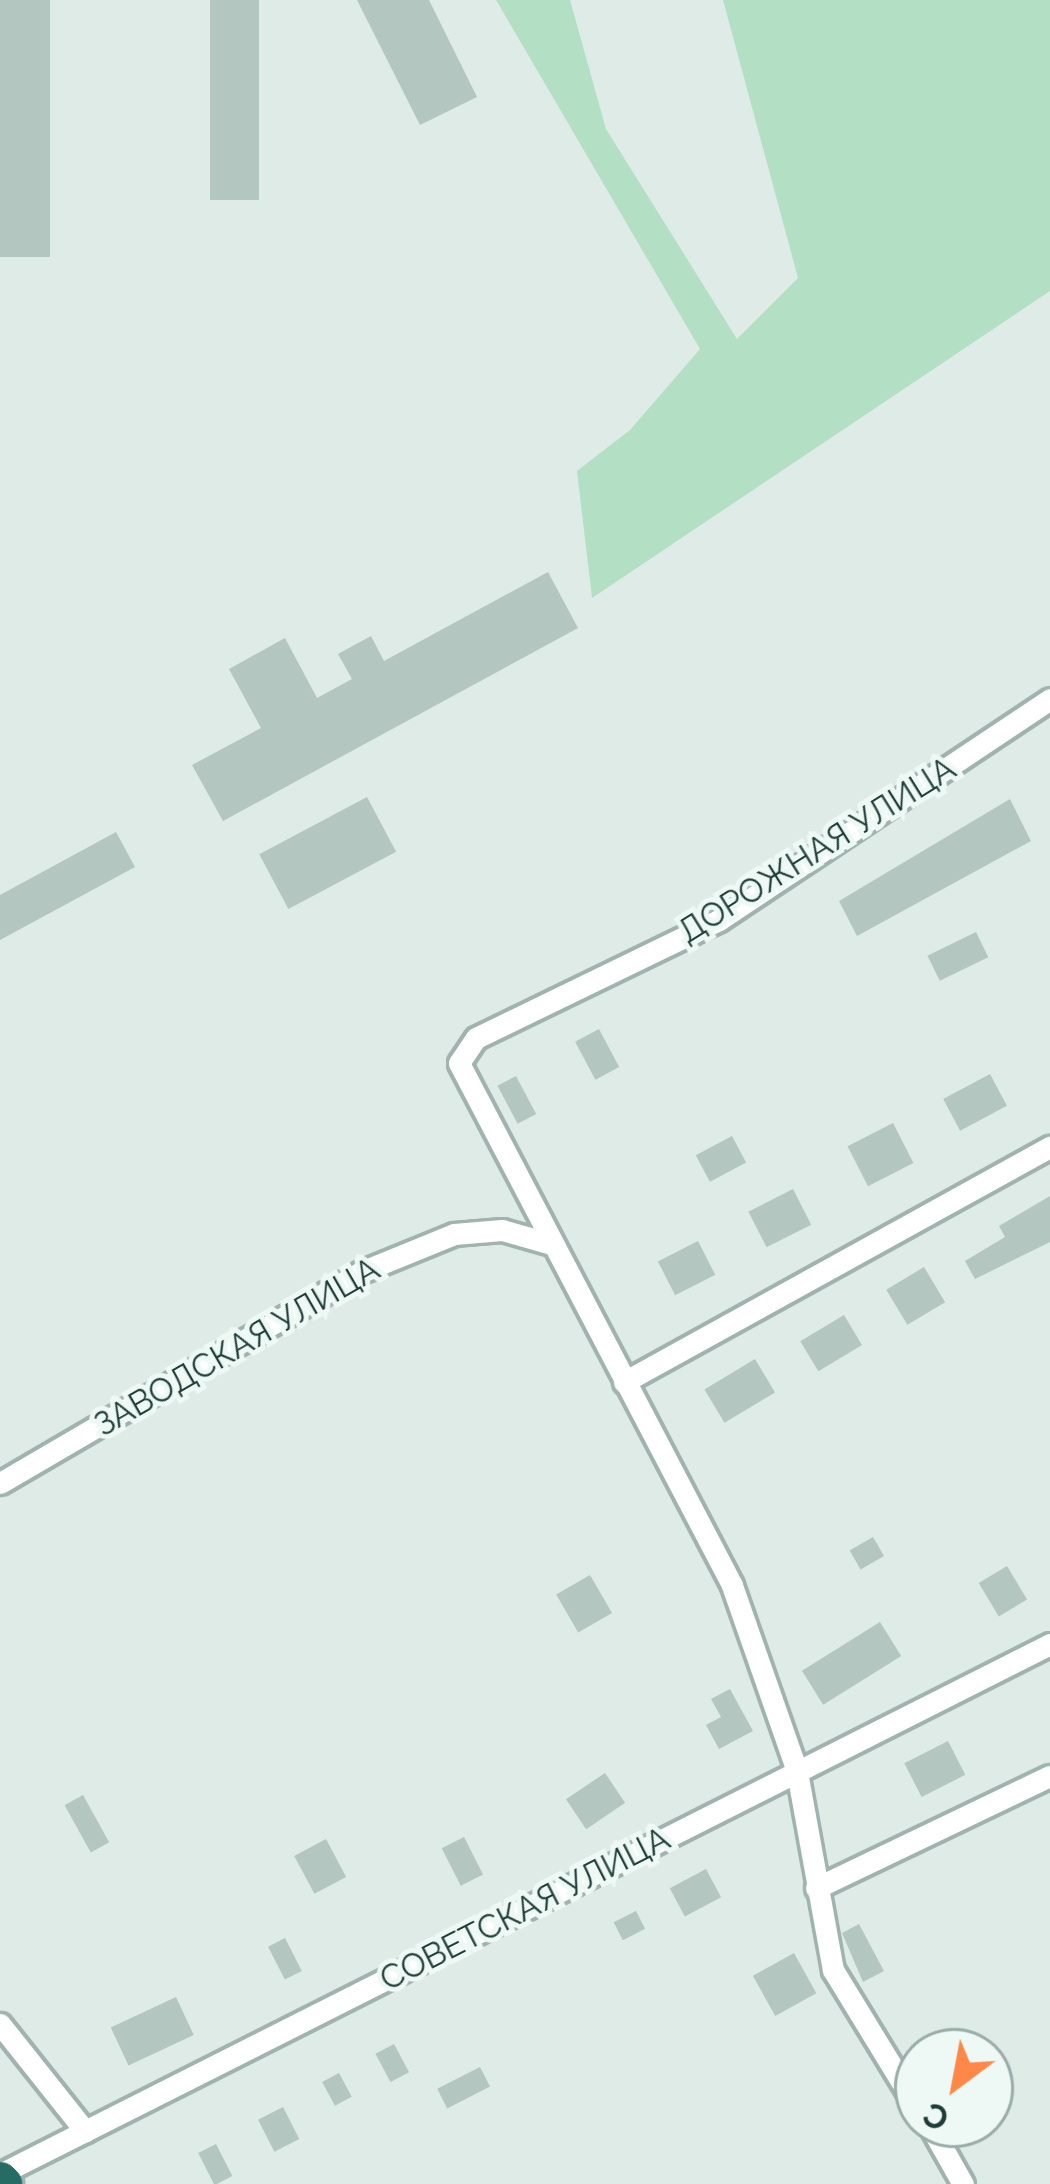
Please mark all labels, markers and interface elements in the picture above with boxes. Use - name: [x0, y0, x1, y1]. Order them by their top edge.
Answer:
- street label: ДОРОЖНАЯ УЛИЦА: [671, 749, 963, 951]
- street label: ЗАВОДСКАЯ УЛИЦА: [87, 1249, 387, 1445]
- street label: СОВЕТСКАЯ УЛИЦА: [374, 1819, 676, 1999]
- north arrow: [894, 2028, 1014, 2148]
- text: С: [916, 2094, 956, 2139]

